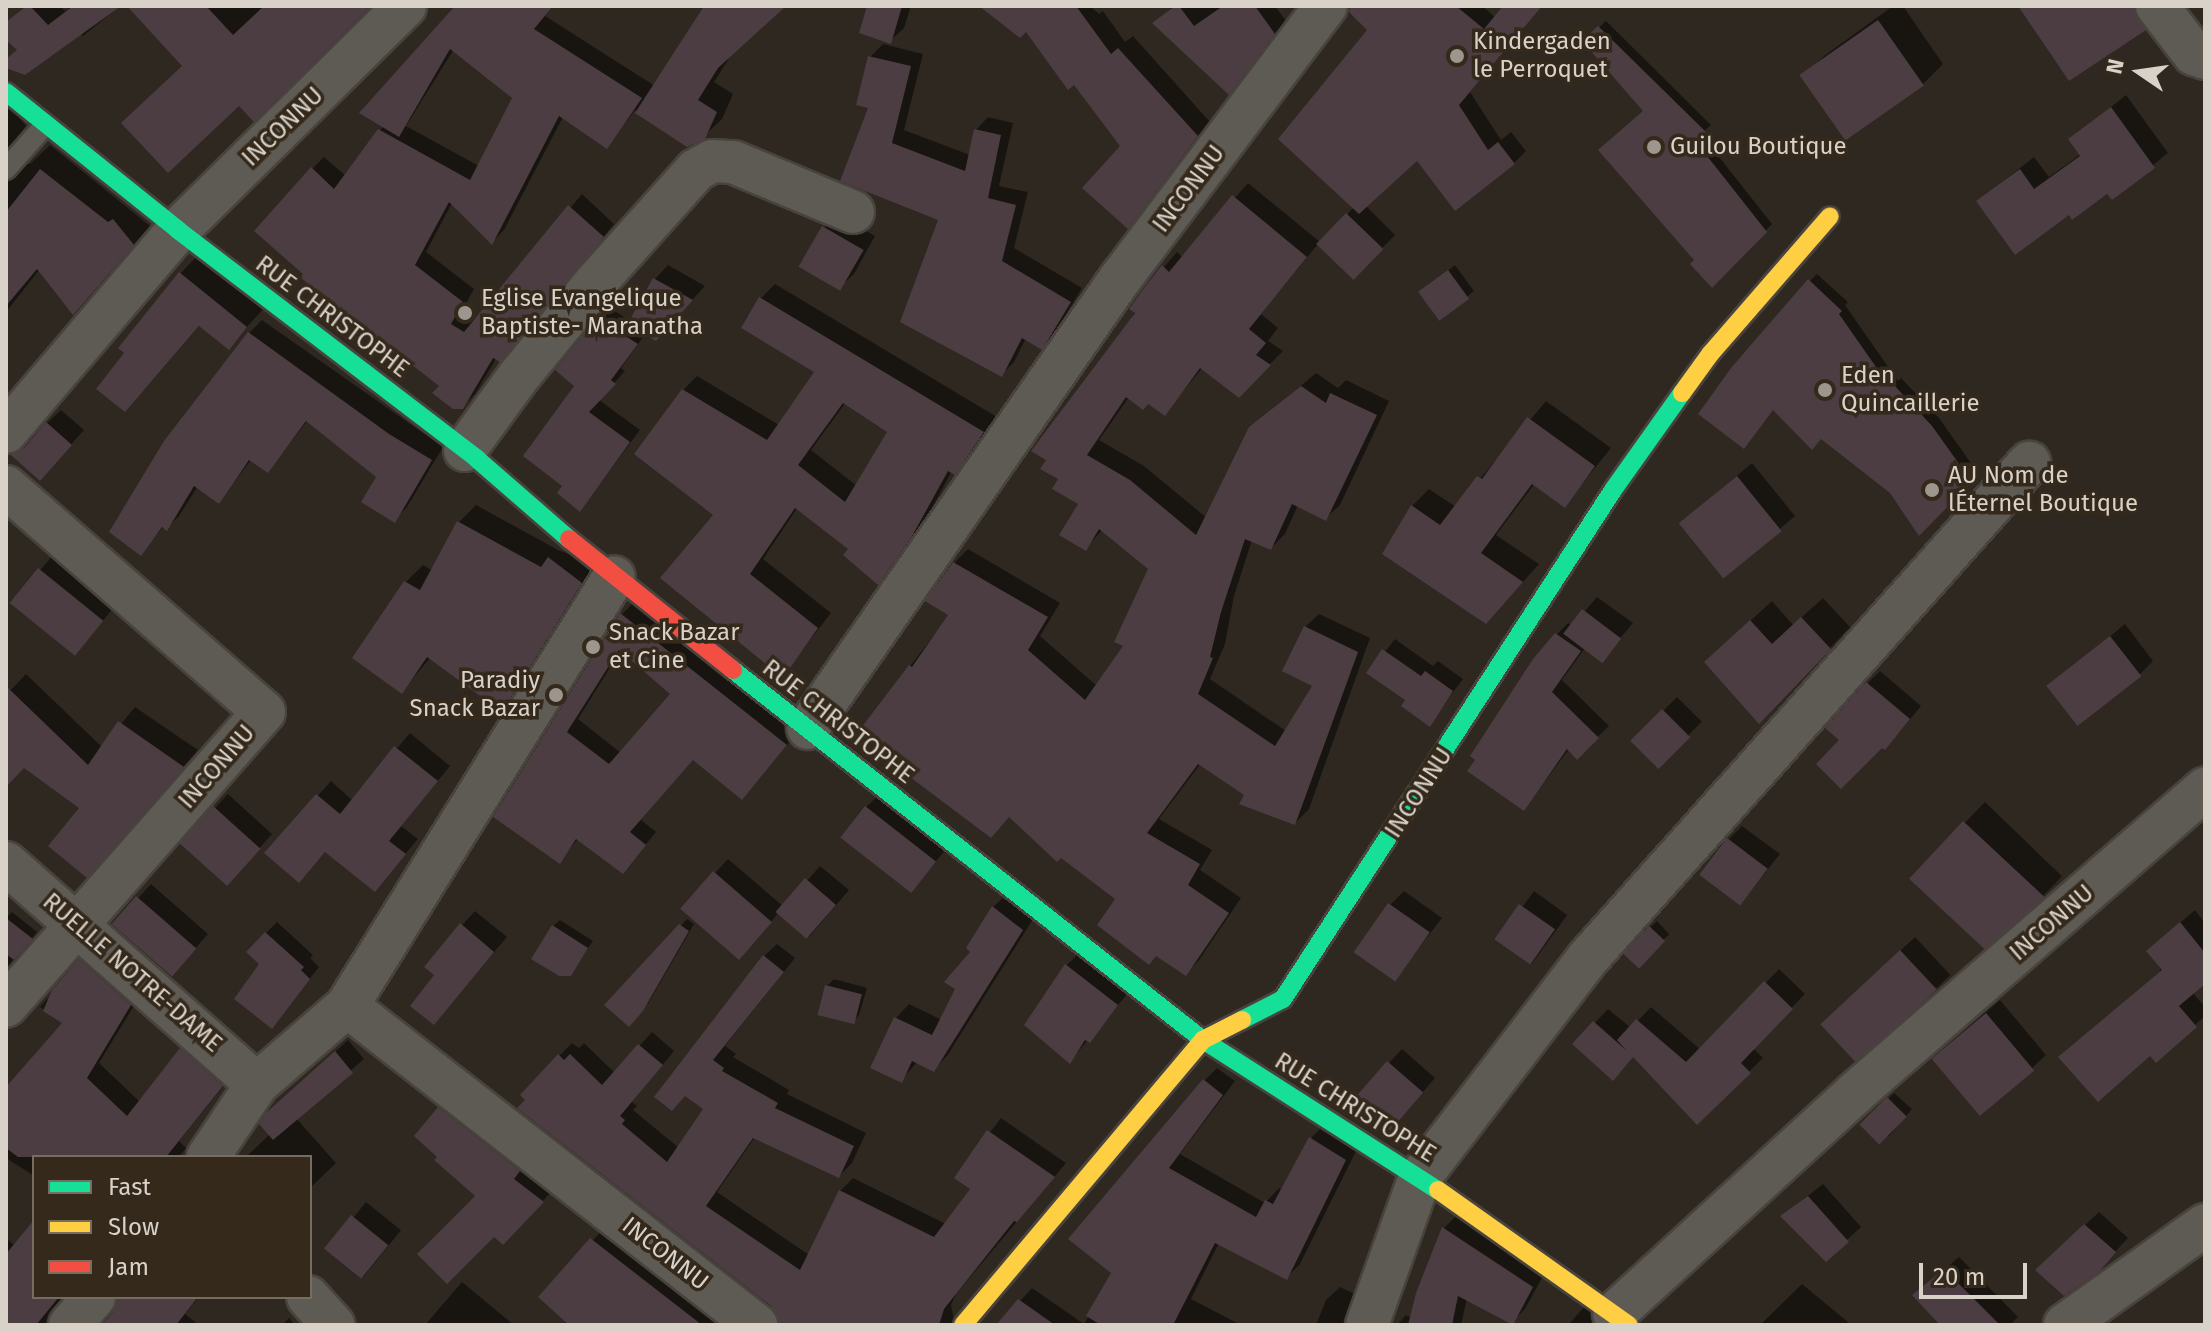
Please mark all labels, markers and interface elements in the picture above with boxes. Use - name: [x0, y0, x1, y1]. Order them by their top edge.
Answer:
- place label: Kindergaden le Perroquet: [1473, 28, 1611, 84]
- north arrow: [2099, 32, 2179, 112]
- marker: Kindergaden le Perroquet: [1448, 47, 1466, 65]
- text: N: [2100, 56, 2130, 77]
- street label: INCONNU: [236, 81, 330, 173]
- place label: Guilou Boutique: [1670, 133, 1847, 161]
- marker: Guilou Boutique: [1645, 138, 1663, 156]
- street label: INCONNU: [1147, 140, 1231, 238]
- street label: RUE CHRISTOPHE: [250, 250, 414, 384]
- place label: Eglise Evangelique Baptiste- Maranatha: [481, 285, 703, 341]
- marker: Eglise Evangelique Baptiste- Maranatha: [456, 304, 474, 322]
- place label: Eden Quincaillerie: [1841, 362, 1980, 418]
- marker: Eden Quincaillerie: [1816, 381, 1834, 399]
- place label: AU Nom de lÉternel Boutique: [1948, 462, 2138, 518]
- marker: AU Nom de lÉternel Boutique: [1923, 481, 1941, 499]
- place label: Snack Bazar et Cine: [609, 619, 739, 675]
- marker: Snack Bazar et Cine: [584, 638, 602, 656]
- street label: RUE CHRISTOPHE: [756, 654, 920, 790]
- place label: Paradiy Snack Bazar: [410, 667, 540, 723]
- marker: Paradiy Snack Bazar: [547, 686, 565, 704]
- street label: INCONNU: [173, 719, 261, 815]
- street label: INCONNU: [1379, 743, 1459, 843]
- street label: INCONNU: [2004, 879, 2100, 967]
- street label: RUELLE NOTRE-DAME: [37, 887, 227, 1059]
- street label: RUE CHRISTOPHE: [1269, 1047, 1441, 1169]
- legend: [32, 1155, 312, 1299]
- text: Fast: [108, 1173, 151, 1201]
- street label: INCONNU: [616, 1211, 714, 1297]
- text: Slow: [108, 1213, 159, 1241]
- scale bar: [1923, 1247, 2031, 1297]
- text: Jam: [108, 1253, 149, 1281]
- text: 20 m: [1933, 1263, 1985, 1291]

